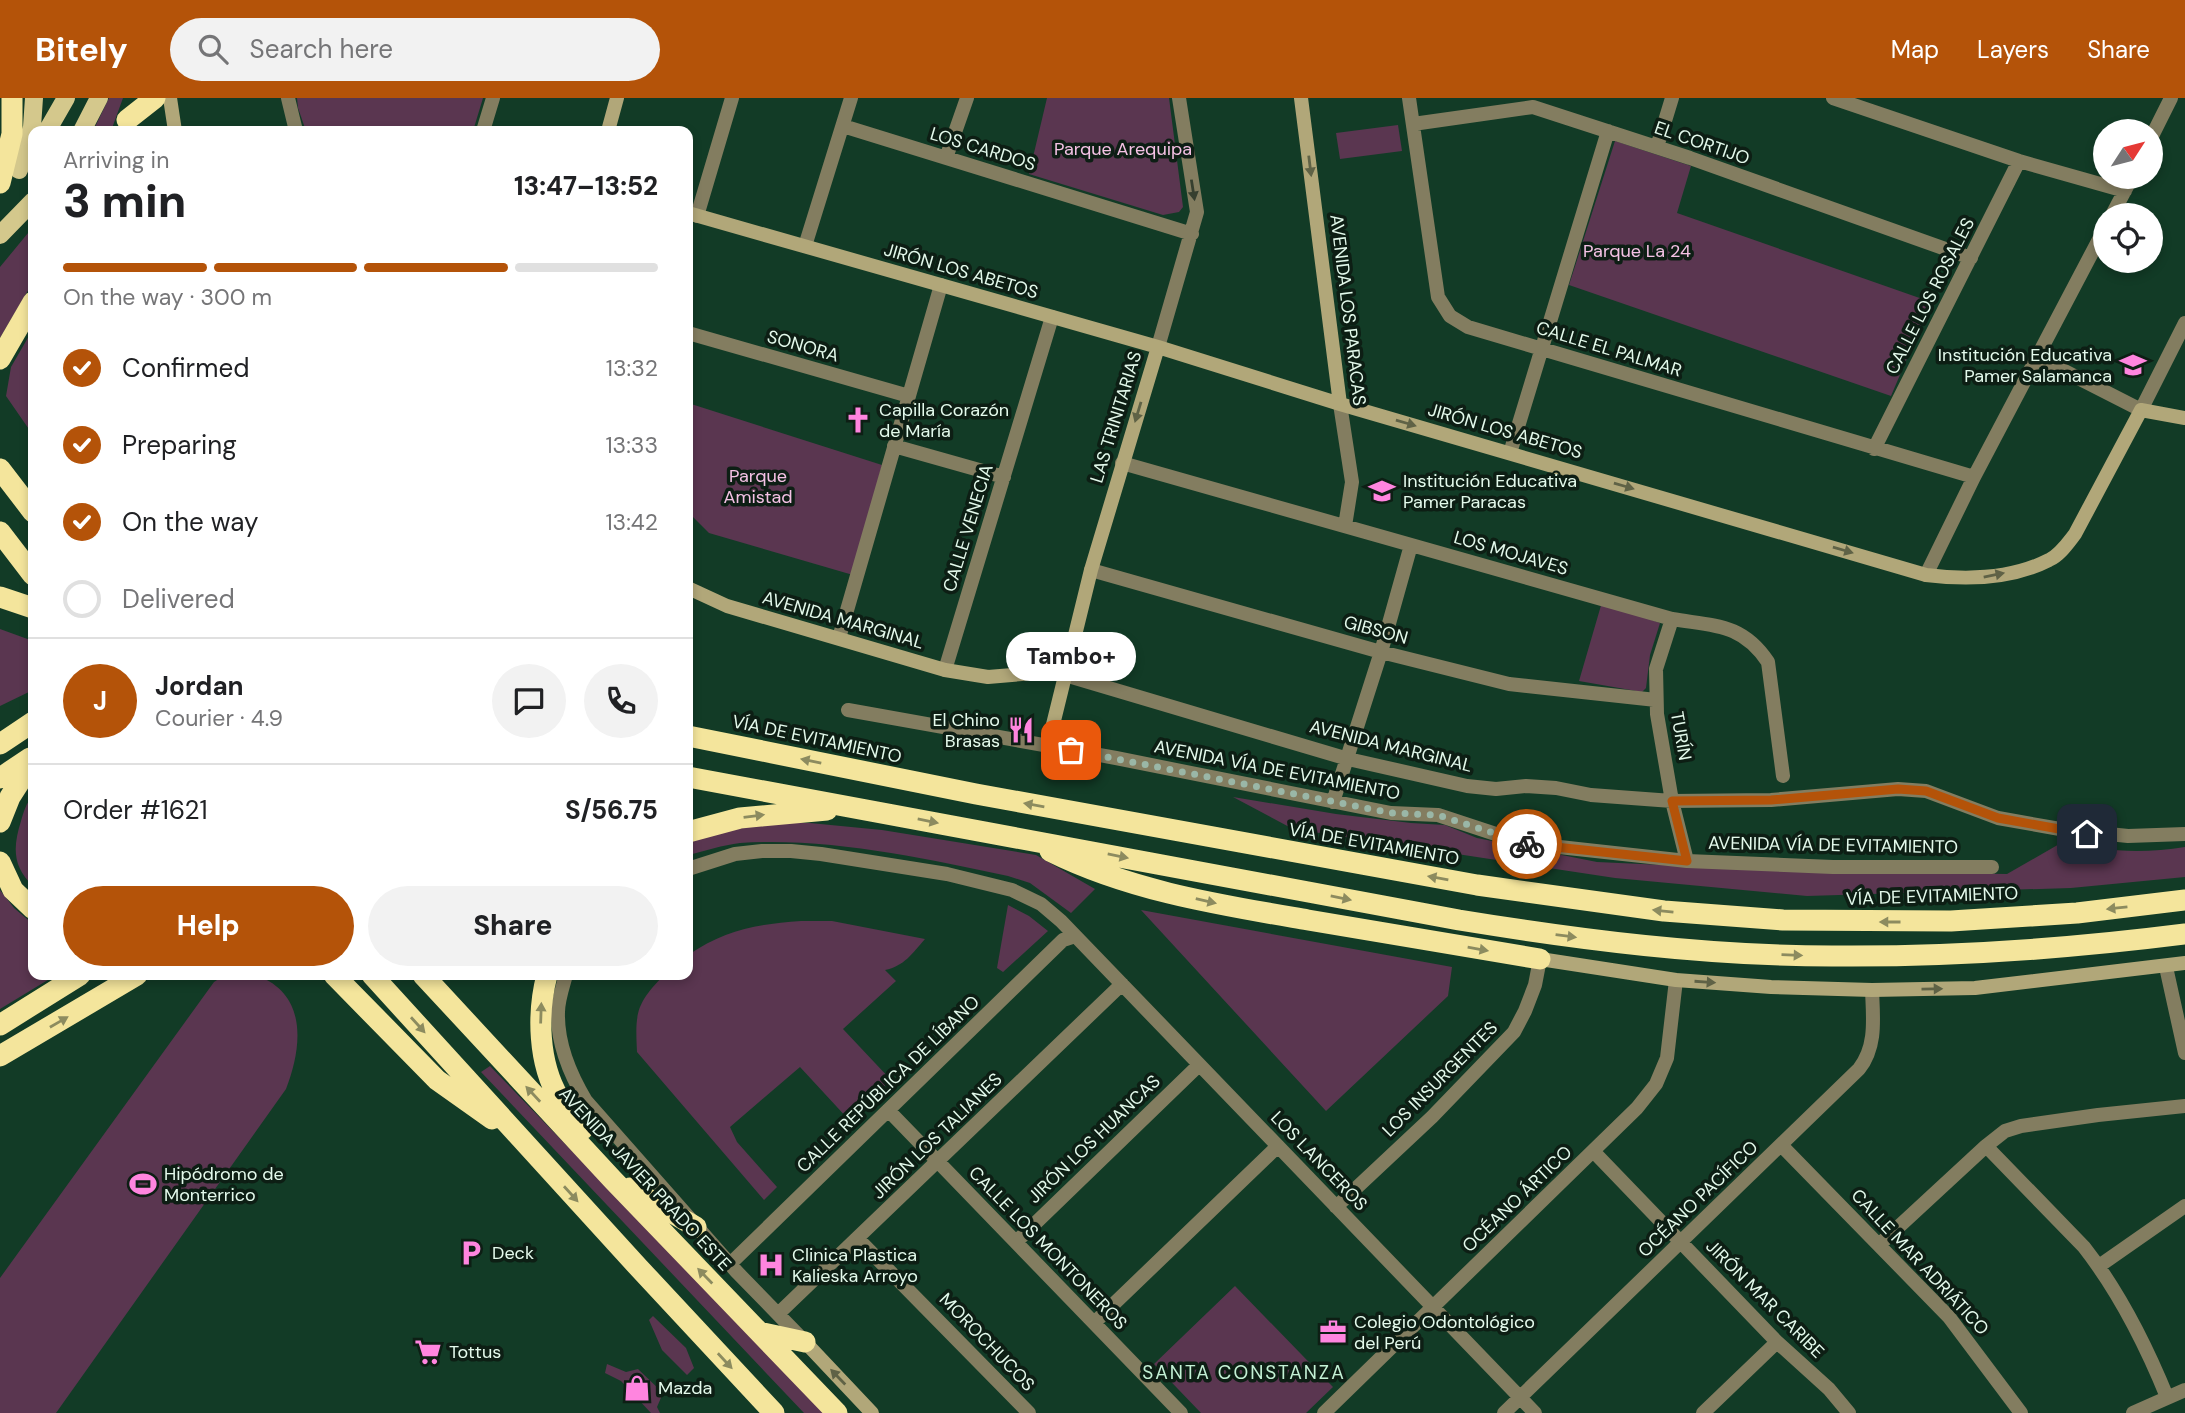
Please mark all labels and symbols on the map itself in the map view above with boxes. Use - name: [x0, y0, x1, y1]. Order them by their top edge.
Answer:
- street label: EL CORTIJO: [1651, 116, 1753, 171]
- north arrow: [2093, 119, 2163, 189]
- street label: LOS CARDOS: [927, 122, 1039, 176]
- park label: Parque Arequipa: [1054, 137, 1192, 161]
- one-way arrow: [1304, 155, 1315, 177]
- one-way arrow: [1188, 179, 1199, 201]
- street label: AVENIDA LOS PARACAS: [1324, 213, 1372, 407]
- street label: CALLE LOS ROSALES: [1880, 213, 1980, 379]
- street label: JIRÓN LOS ABETOS: [881, 238, 1041, 304]
- park label: Parque La 24: [1583, 239, 1691, 263]
- street label: CALLE EL PALMAR: [1533, 315, 1685, 383]
- street label: SONORA: [764, 324, 842, 368]
- place label: Institución Educativa Pamer Salamanca: [1938, 343, 2112, 388]
- street label: LAS TRINITARIAS: [1085, 348, 1147, 486]
- school or university icon: Institución Educativa Pamer Salamanca: [2118, 350, 2148, 380]
- place label: Capilla Corazón de María: [879, 398, 1009, 443]
- street label: JIRÓN LOS ABETOS: [1425, 398, 1585, 464]
- one-way arrow: [1132, 402, 1142, 423]
- church icon: Capilla Corazón de María: [843, 405, 873, 435]
- one-way arrow: [1396, 418, 1417, 428]
- street label: CALLE VENECIA: [937, 461, 999, 595]
- park label: Parque Amistad: [723, 464, 793, 509]
- place label: Institución Educativa Pamer Paracas: [1403, 469, 1577, 514]
- school or university icon: Institución Educativa Pamer Paracas: [1367, 476, 1397, 506]
- one-way arrow: [1614, 482, 1635, 492]
- street label: LOS MOJAVES: [1451, 525, 1571, 581]
- one-way arrow: [1833, 546, 1854, 556]
- one-way arrow: [1983, 570, 2005, 581]
- street label: AVENIDA MARGINAL: [760, 585, 926, 655]
- street label: GIBSON: [1341, 610, 1411, 650]
- callout: Tambo+: [1006, 631, 1136, 680]
- place label: El Chino Brasas: [932, 708, 1000, 753]
- street label: VÍA DE EVITAMIENTO: [730, 709, 904, 769]
- street label: TURÍN: [1665, 710, 1697, 762]
- street label: AVENIDA MARGINAL: [1307, 714, 1475, 778]
- restaurant icon: El Chino Brasas: [1006, 715, 1036, 745]
- pin: [1041, 720, 1101, 780]
- street label: AVENIDA VÍA DE EVITAMIENTO: [1152, 734, 1402, 806]
- one-way arrow: [800, 755, 822, 766]
- one-way arrow: [1023, 799, 1045, 810]
- pin: [2057, 804, 2117, 864]
- courier: [1492, 809, 1562, 879]
- one-way arrow: [743, 811, 765, 822]
- one-way arrow: [917, 815, 939, 826]
- street label: VÍA DE EVITAMIENTO: [1287, 817, 1461, 871]
- street label: AVENIDA VÍA DE EVITAMIENTO: [1708, 831, 1958, 859]
- one-way arrow: [1107, 851, 1129, 862]
- one-way arrow: [1427, 873, 1449, 884]
- street label: VÍA DE EVITAMIENTO: [1845, 881, 2019, 911]
- one-way arrow: [1330, 893, 1352, 904]
- one-way arrow: [1195, 896, 1217, 907]
- one-way arrow: [2106, 903, 2128, 914]
- one-way arrow: [1652, 905, 1674, 916]
- one-way arrow: [1879, 916, 1901, 928]
- one-way arrow: [1555, 931, 1577, 942]
- one-way arrow: [1467, 944, 1489, 955]
- one-way arrow: [1781, 950, 1803, 961]
- one-way arrow: [1694, 977, 1716, 988]
- one-way arrow: [1921, 983, 1943, 995]
- street label: CALLE REPÚBLICA DE LÍBANO: [791, 990, 985, 1178]
- one-way arrow: [535, 1001, 547, 1023]
- one-way arrow: [50, 1016, 69, 1028]
- one-way arrow: [410, 1016, 426, 1034]
- street label: LOS INSURGENTES: [1377, 1016, 1503, 1142]
- street label: JIRÓN LOS TALIANES: [867, 1068, 1007, 1204]
- street label: JIRÓN LOS HUANCAS: [1023, 1069, 1165, 1209]
- street label: AVENIDA JAVIER PRADO ESTE: [553, 1082, 737, 1276]
- one-way arrow: [526, 1086, 542, 1103]
- street label: LOS LANCEROS: [1265, 1106, 1373, 1216]
- street label: OCÉANO PACÍFICO: [1633, 1135, 1763, 1263]
- street label: OCÉANO ÁRTICO: [1457, 1140, 1577, 1258]
- street label: CALLE LOS MONTONEROS: [963, 1161, 1133, 1335]
- place label: Hipódromo de Monterrico: [164, 1162, 284, 1207]
- sports icon: Hipódromo de Monterrico: [128, 1169, 158, 1199]
- street label: CALLE MAR ADRIÁTICO: [1846, 1184, 1994, 1340]
- one-way arrow: [563, 1185, 579, 1203]
- street label: JIRÓN MAR CARIBE: [1701, 1235, 1829, 1363]
- parking icon: Deck: [456, 1238, 486, 1268]
- place label: Deck: [492, 1241, 534, 1265]
- place label: Clinica Plastica Kalieska Arroyo: [792, 1243, 918, 1288]
- hospital icon: Clinica Plastica Kalieska Arroyo: [756, 1250, 786, 1280]
- one-way arrow: [697, 1267, 714, 1284]
- street label: MOROCHUCOS: [934, 1288, 1040, 1396]
- place label: Colegio Odontológico del Perú: [1354, 1310, 1535, 1355]
- office icon: Colegio Odontológico del Perú: [1318, 1317, 1348, 1347]
- supermarket icon: Tottus: [413, 1337, 443, 1367]
- place label: Tottus: [449, 1340, 501, 1364]
- one-way arrow: [717, 1352, 733, 1369]
- district label: SANTA CONSTANZA: [1142, 1360, 1346, 1385]
- one-way arrow: [830, 1369, 847, 1386]
- shop icon: Mazda: [622, 1373, 652, 1403]
- place label: Mazda: [658, 1376, 712, 1400]

